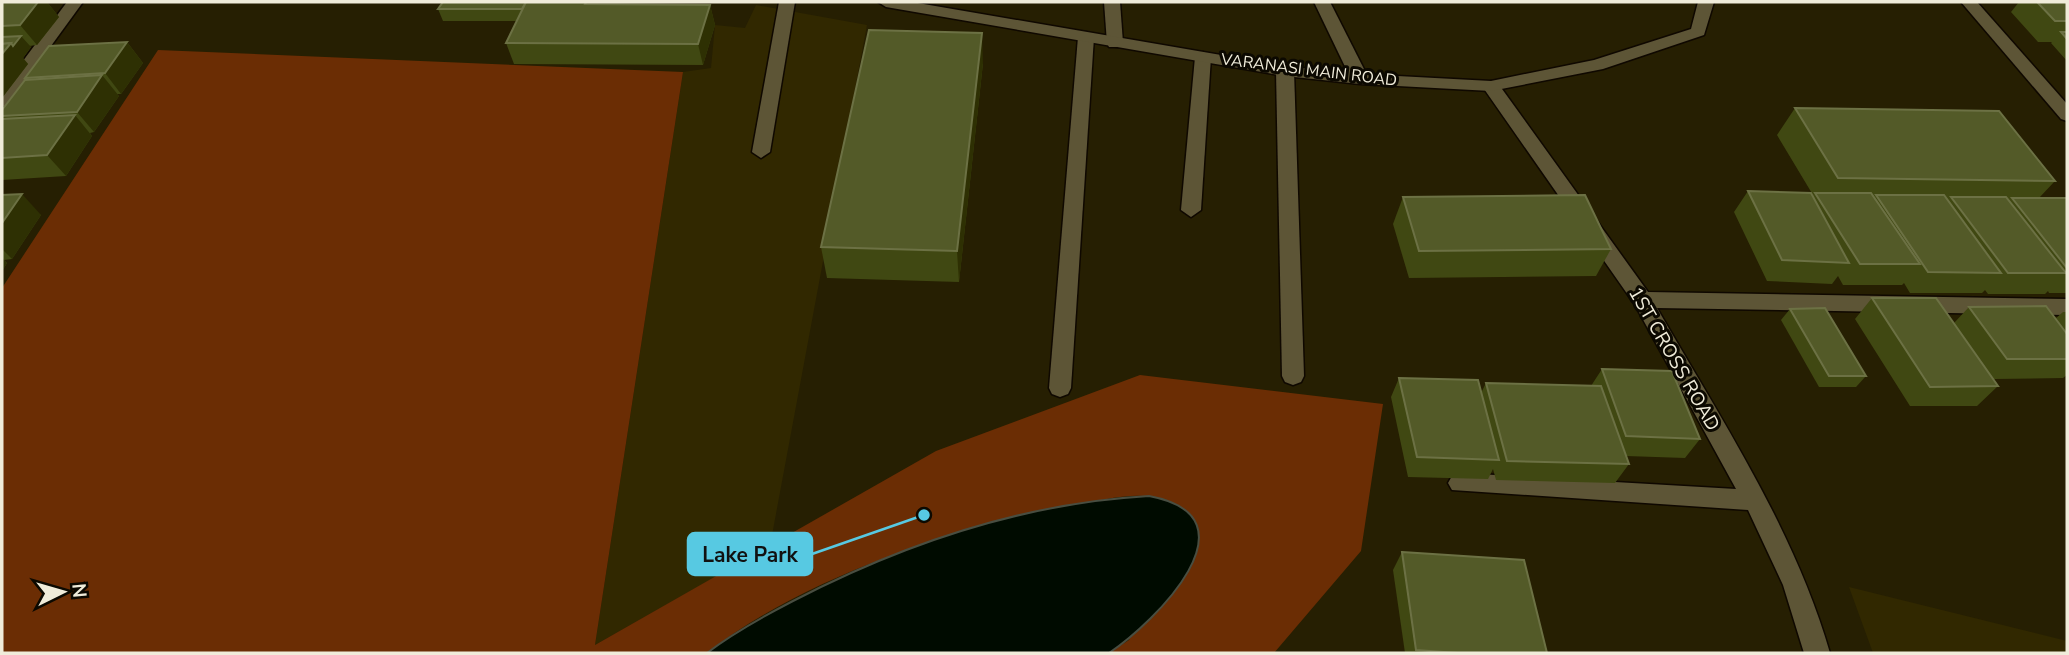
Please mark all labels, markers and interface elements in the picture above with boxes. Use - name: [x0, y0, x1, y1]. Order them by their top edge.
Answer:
- street label: VARANASI MAIN ROAD: [1219, 48, 1398, 92]
- street label: 1ST CROSS ROAD: [1622, 282, 1726, 436]
- callout: Lake Park: [688, 533, 812, 575]
- text: Lake Park: [702, 541, 799, 569]
- north arrow: [28, 557, 98, 627]
- text: N: [65, 582, 93, 599]

